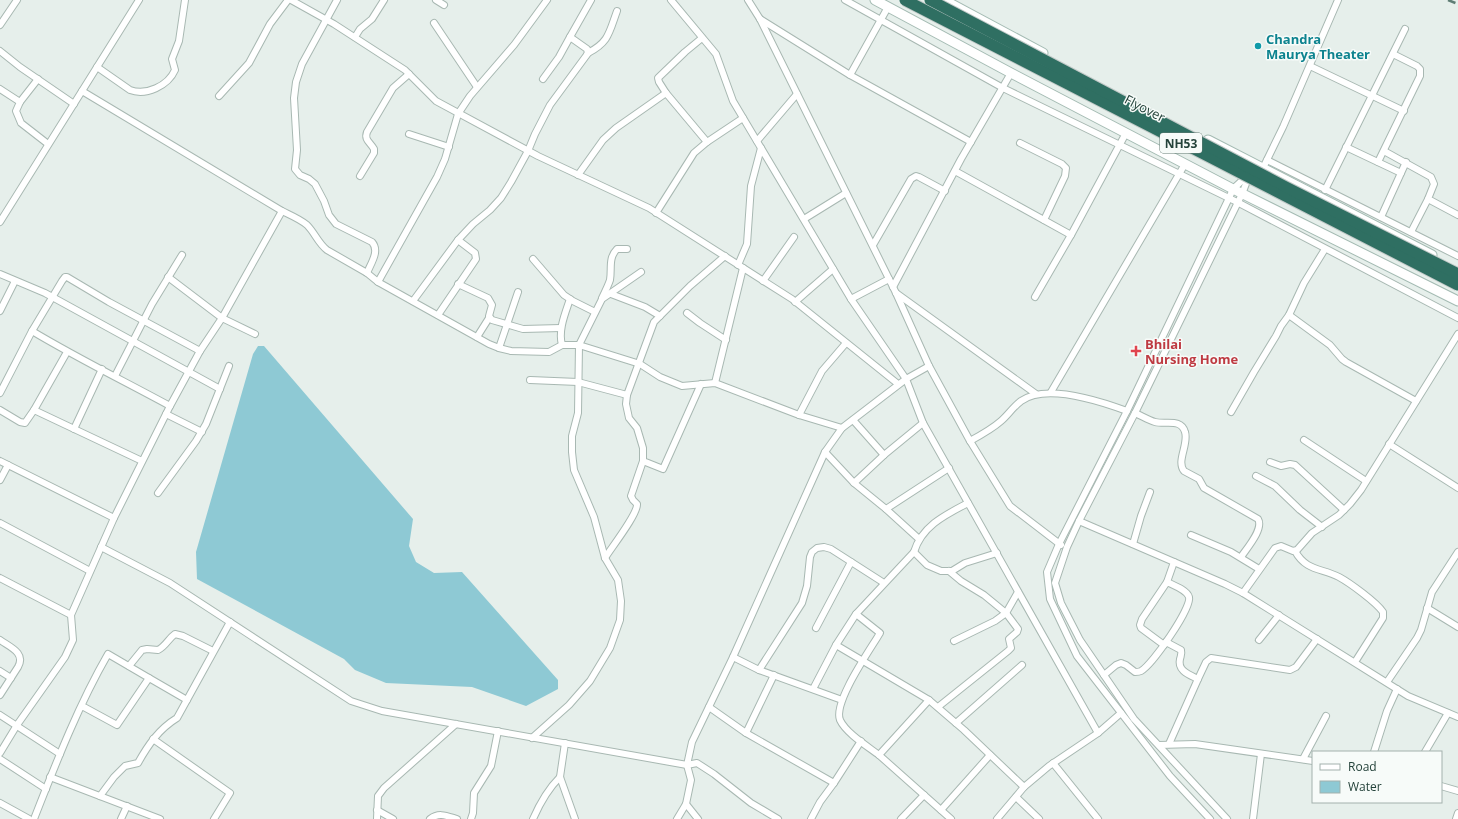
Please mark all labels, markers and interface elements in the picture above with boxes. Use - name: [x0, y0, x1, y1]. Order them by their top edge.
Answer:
- place label: Chandra Maurya Theater: [1266, 30, 1370, 63]
- marker: Chandra Maurya Theater: [1253, 41, 1263, 51]
- street label: Flyover: [1122, 90, 1169, 126]
- road number: NH53: [1160, 133, 1202, 153]
- place label: Bhilai Nursing Home: [1145, 335, 1238, 368]
- marker: Bhilai Nursing Home: [1130, 345, 1142, 357]
- legend: [1312, 751, 1442, 803]
- text: Road: [1348, 758, 1377, 775]
- text: Water: [1348, 778, 1382, 795]

